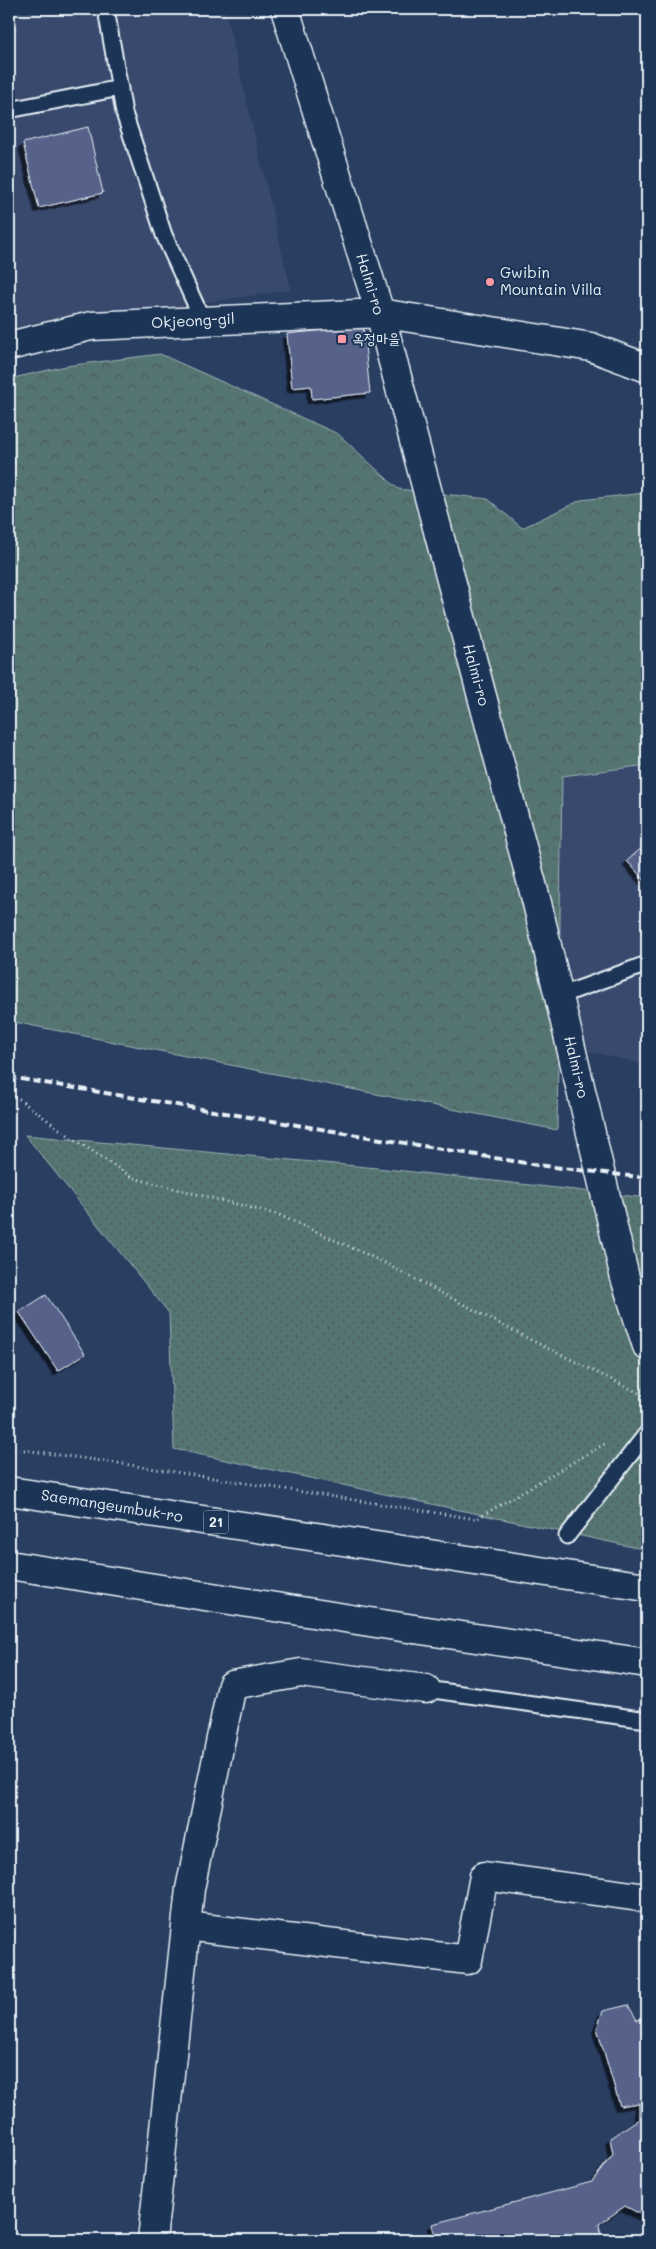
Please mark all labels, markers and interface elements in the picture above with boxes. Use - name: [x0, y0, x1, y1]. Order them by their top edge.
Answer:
- street label: Halmi-ro: [352, 251, 390, 317]
- place label: Gwibin Mountain Villa: [500, 262, 602, 299]
- marker: Gwibin Mountain Villa: [484, 276, 496, 288]
- street label: Okjeong-gil: [151, 308, 235, 332]
- place label: 옥정마을: [352, 328, 400, 348]
- marker: 옥정마을: [336, 333, 348, 345]
- street label: Halmi-ro: [459, 642, 495, 708]
- street label: Halmi-ro: [560, 1034, 594, 1100]
- street label: Saemangeumbuk-ro: [40, 1484, 185, 1526]
- road number: 21: [204, 1510, 228, 1534]

